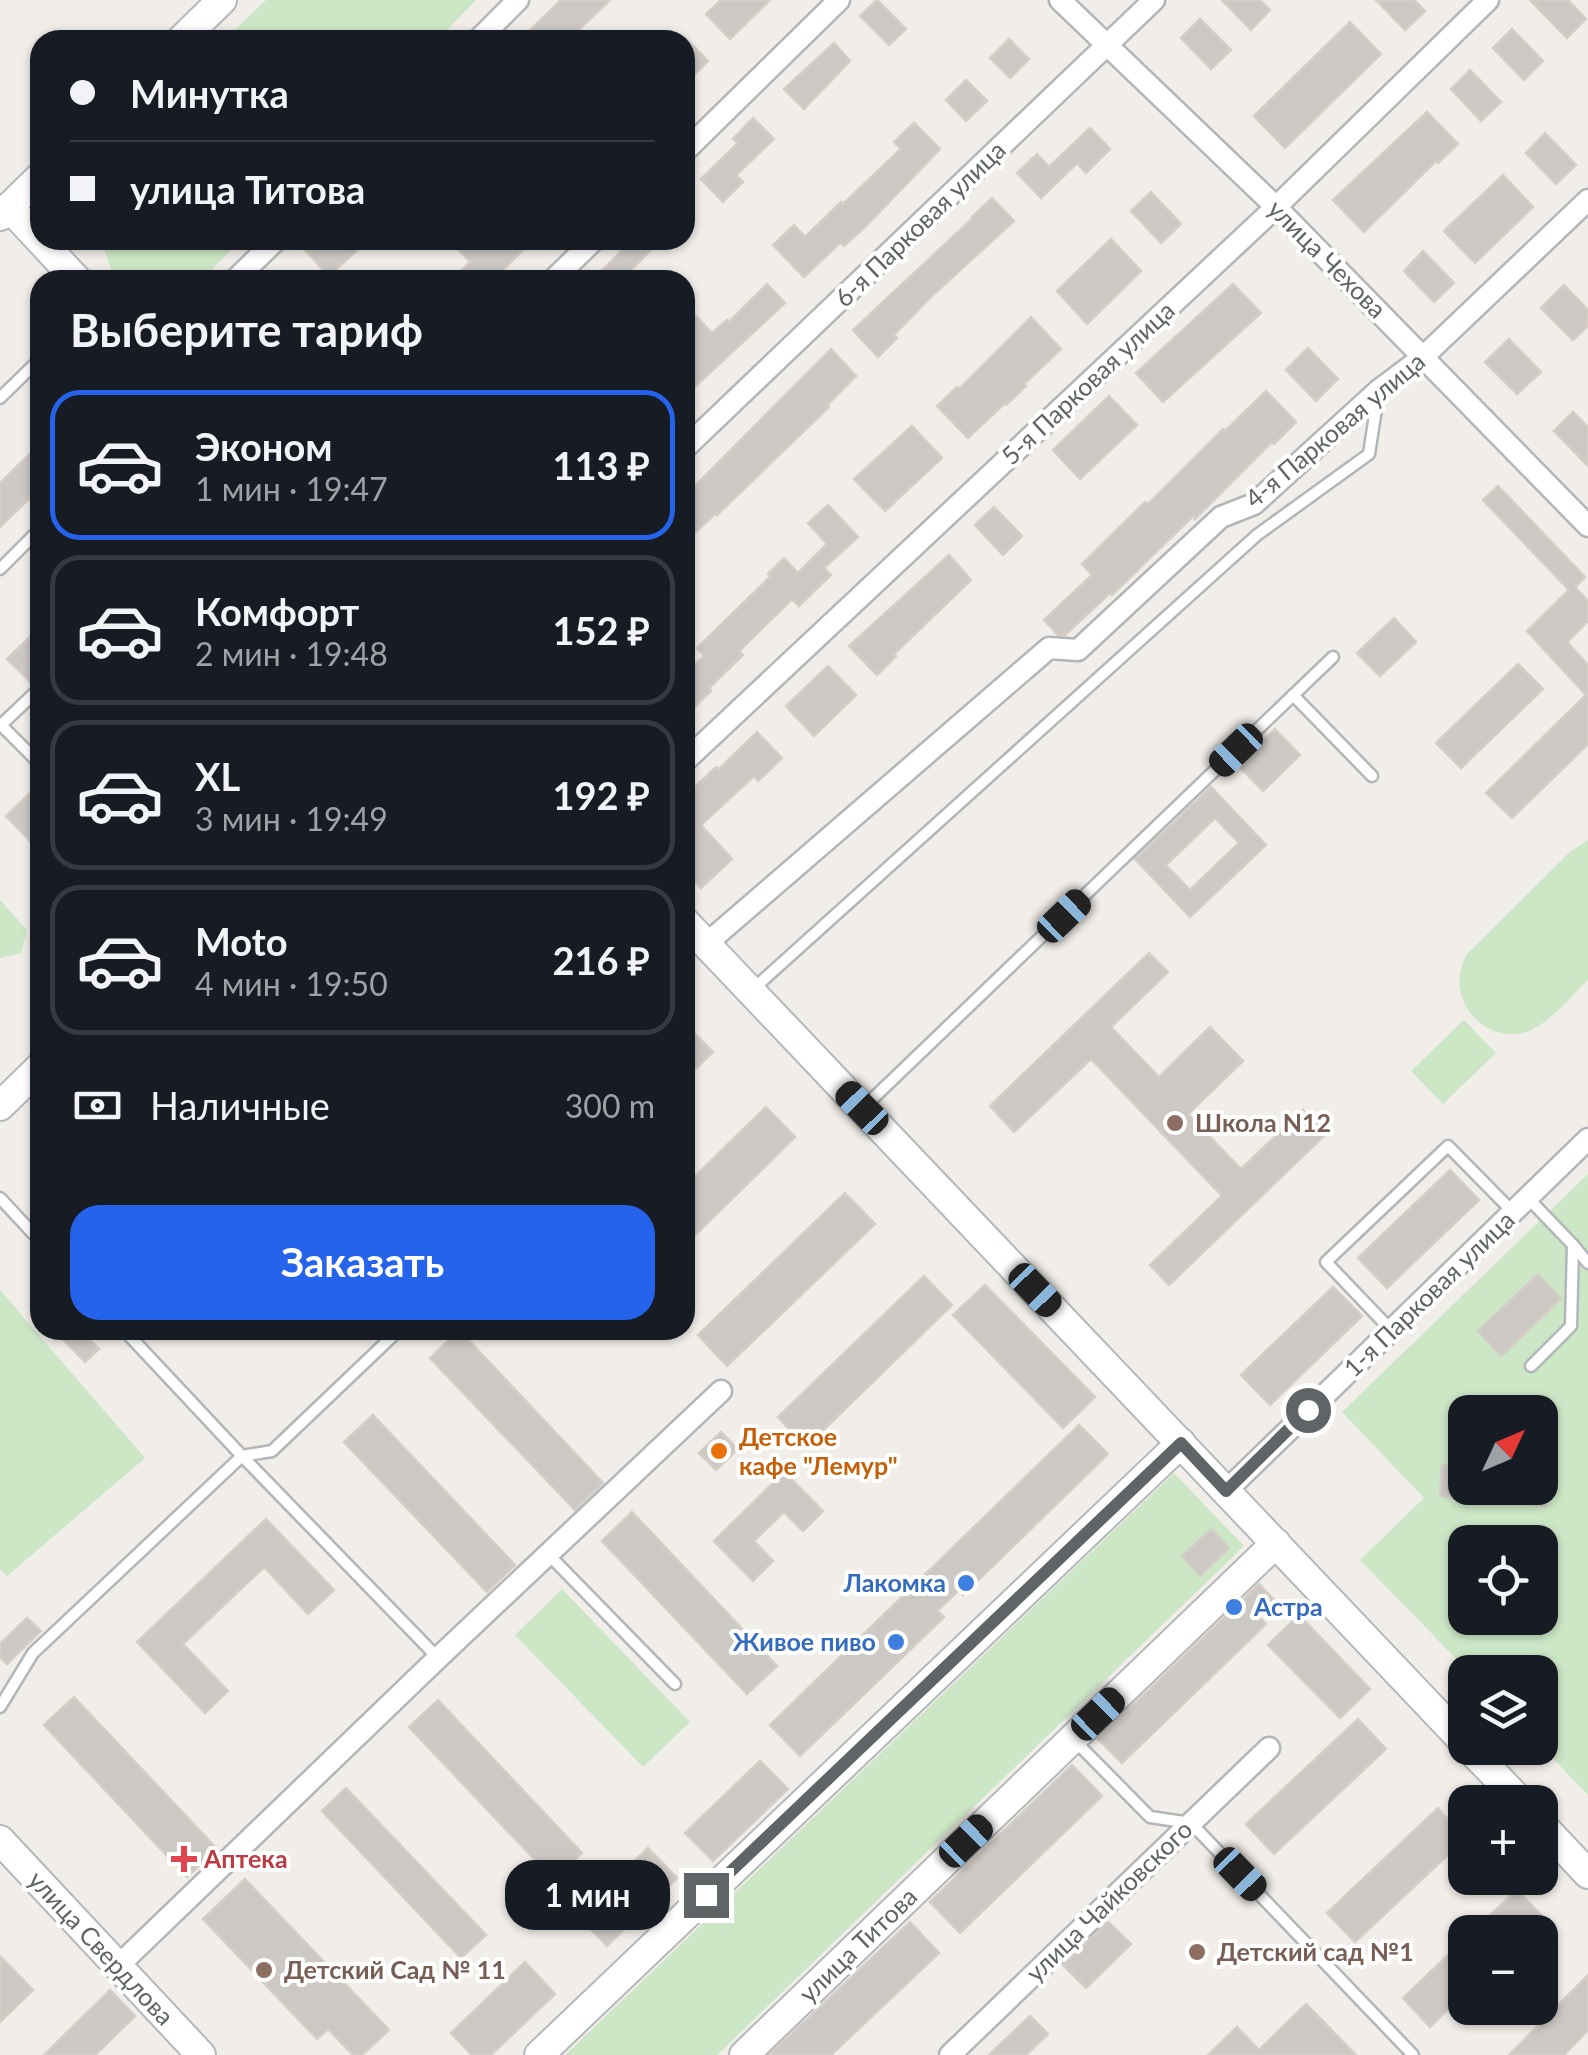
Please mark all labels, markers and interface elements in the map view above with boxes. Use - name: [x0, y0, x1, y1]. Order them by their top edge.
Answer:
- text: Минутка: [130, 70, 289, 116]
- street label: 6-я Парковая улица: [828, 134, 1011, 312]
- text: улица Титова: [130, 166, 365, 212]
- street label: улица Чехова: [1262, 193, 1393, 324]
- street label: 5-я Парковая улица: [995, 294, 1180, 470]
- text: Выберите тариф: [70, 303, 423, 357]
- street label: 4-я Парковая улица: [1238, 345, 1430, 513]
- icon: car: [75, 420, 165, 510]
- text: Эконом: [195, 423, 333, 469]
- text: 113 ₽: [553, 442, 650, 488]
- text: 1 мин · 19:47: [195, 469, 388, 508]
- icon: car: [75, 585, 165, 675]
- text: Комфорт: [195, 588, 359, 634]
- text: 152 ₽: [553, 607, 650, 653]
- text: 2 мин · 19:48: [195, 634, 388, 673]
- car: [1204, 718, 1268, 782]
- icon: car: [75, 750, 165, 840]
- text: XL: [195, 753, 240, 799]
- text: 192 ₽: [553, 772, 650, 818]
- text: 3 мин · 19:49: [195, 799, 388, 838]
- car: [1032, 884, 1096, 948]
- icon: car: [75, 915, 165, 1005]
- text: Moto: [195, 918, 288, 964]
- text: 216 ₽: [553, 937, 650, 983]
- text: 4 мин · 19:50: [195, 964, 388, 1003]
- car: [830, 1076, 894, 1140]
- icon: cash: [70, 1078, 125, 1133]
- text: Наличные: [150, 1082, 330, 1128]
- text: 300 m: [565, 1086, 655, 1125]
- place label: Школа N12: [1195, 1107, 1331, 1137]
- marker: Школа N12: [1164, 1112, 1186, 1134]
- street label: 1-я Парковая улица: [1337, 1204, 1520, 1382]
- button: Заказать: [70, 1205, 655, 1320]
- car: [1003, 1258, 1067, 1322]
- route start: [1286, 1388, 1331, 1433]
- north arrow: [1448, 1395, 1558, 1505]
- map controls: [1448, 1395, 1558, 2025]
- place label: Детское кафе "Лемур": [739, 1421, 898, 1480]
- marker: Детское кафе "Лемур": [708, 1440, 730, 1462]
- button: locate: [1448, 1525, 1558, 1635]
- place label: Лакомка: [842, 1567, 946, 1597]
- marker: Лакомка: [955, 1572, 977, 1594]
- place label: Астра: [1253, 1591, 1323, 1621]
- marker: Астра: [1223, 1596, 1245, 1618]
- place label: Живое пиво: [733, 1626, 876, 1656]
- marker: Живое пиво: [885, 1631, 907, 1653]
- button: layers: [1448, 1655, 1558, 1765]
- car: [1066, 1682, 1130, 1746]
- button: +: [1448, 1785, 1558, 1895]
- car: [934, 1809, 998, 1873]
- street label: улица Чайковского: [1019, 1813, 1198, 1987]
- car: [1208, 1842, 1272, 1906]
- place label: Аптека: [203, 1843, 288, 1873]
- marker: Аптека: [173, 1848, 195, 1870]
- callout: 1 мин: [506, 1860, 671, 1930]
- street label: улица Свердлова: [23, 1864, 181, 2031]
- route end: [684, 1873, 729, 1918]
- text: 1 мин: [544, 1875, 631, 1914]
- street label: улица Титова: [792, 1881, 922, 2008]
- button: −: [1448, 1915, 1558, 2025]
- place label: Детский сад №1: [1217, 1936, 1414, 1966]
- marker: Детский сад №1: [1186, 1941, 1208, 1963]
- place label: Детский Сад № 11: [284, 1954, 506, 1984]
- marker: Детский Сад № 11: [253, 1959, 275, 1981]

